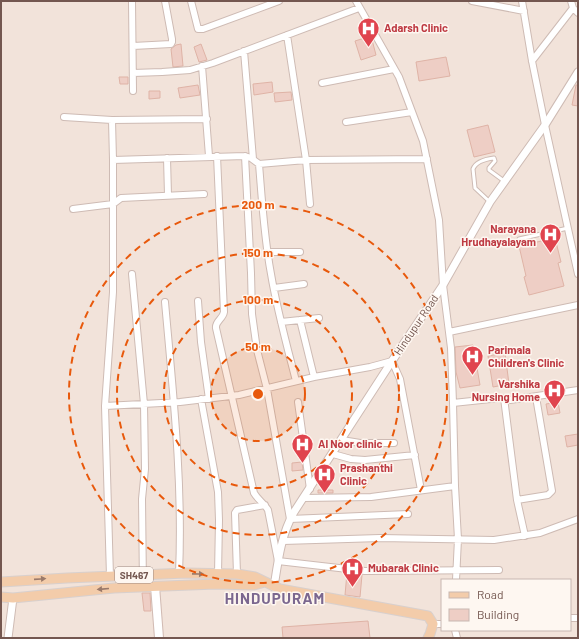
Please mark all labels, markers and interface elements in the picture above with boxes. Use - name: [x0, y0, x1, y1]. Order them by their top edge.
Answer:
- hospital icon: Adarsh Clinic: [355, 15, 381, 48]
- place label: Adarsh Clinic: [384, 21, 448, 34]
- text: 200 m: [242, 197, 274, 211]
- place label: Narayana Hrudhayalayam: [461, 222, 536, 248]
- hospital icon: Narayana Hrudhayalayam: [538, 222, 564, 255]
- text: 150 m: [243, 245, 273, 259]
- text: 100 m: [243, 292, 273, 306]
- street label: Hindupur Road: [391, 292, 441, 357]
- text: 50 m: [245, 339, 271, 353]
- hospital icon: Parimala Children's Clinic: [460, 343, 486, 376]
- place label: Parimala Children's Clinic: [488, 343, 564, 369]
- place label: Varshika Nursing Home: [472, 377, 540, 403]
- hospital icon: Varshika Nursing Home: [542, 377, 568, 410]
- centre of rings: [251, 387, 265, 401]
- hospital icon: Al Noor clinic: [289, 431, 315, 464]
- place label: Al Noor clinic: [318, 437, 382, 450]
- hospital icon: Prashanthi Clinic: [312, 461, 338, 494]
- place label: Prashanthi Clinic: [340, 461, 393, 487]
- hospital icon: Mubarak Clinic: [340, 555, 366, 588]
- place label: Mubarak Clinic: [368, 561, 439, 574]
- road number: SH467: [115, 567, 153, 583]
- one-way arrow: [192, 571, 205, 577]
- one-way arrow: [34, 576, 46, 583]
- legend: [441, 579, 571, 631]
- one-way arrow: [96, 586, 109, 593]
- text: Road: [477, 587, 504, 601]
- district label: HINDUPURAM: [225, 589, 325, 607]
- text: Building: [477, 607, 519, 621]

